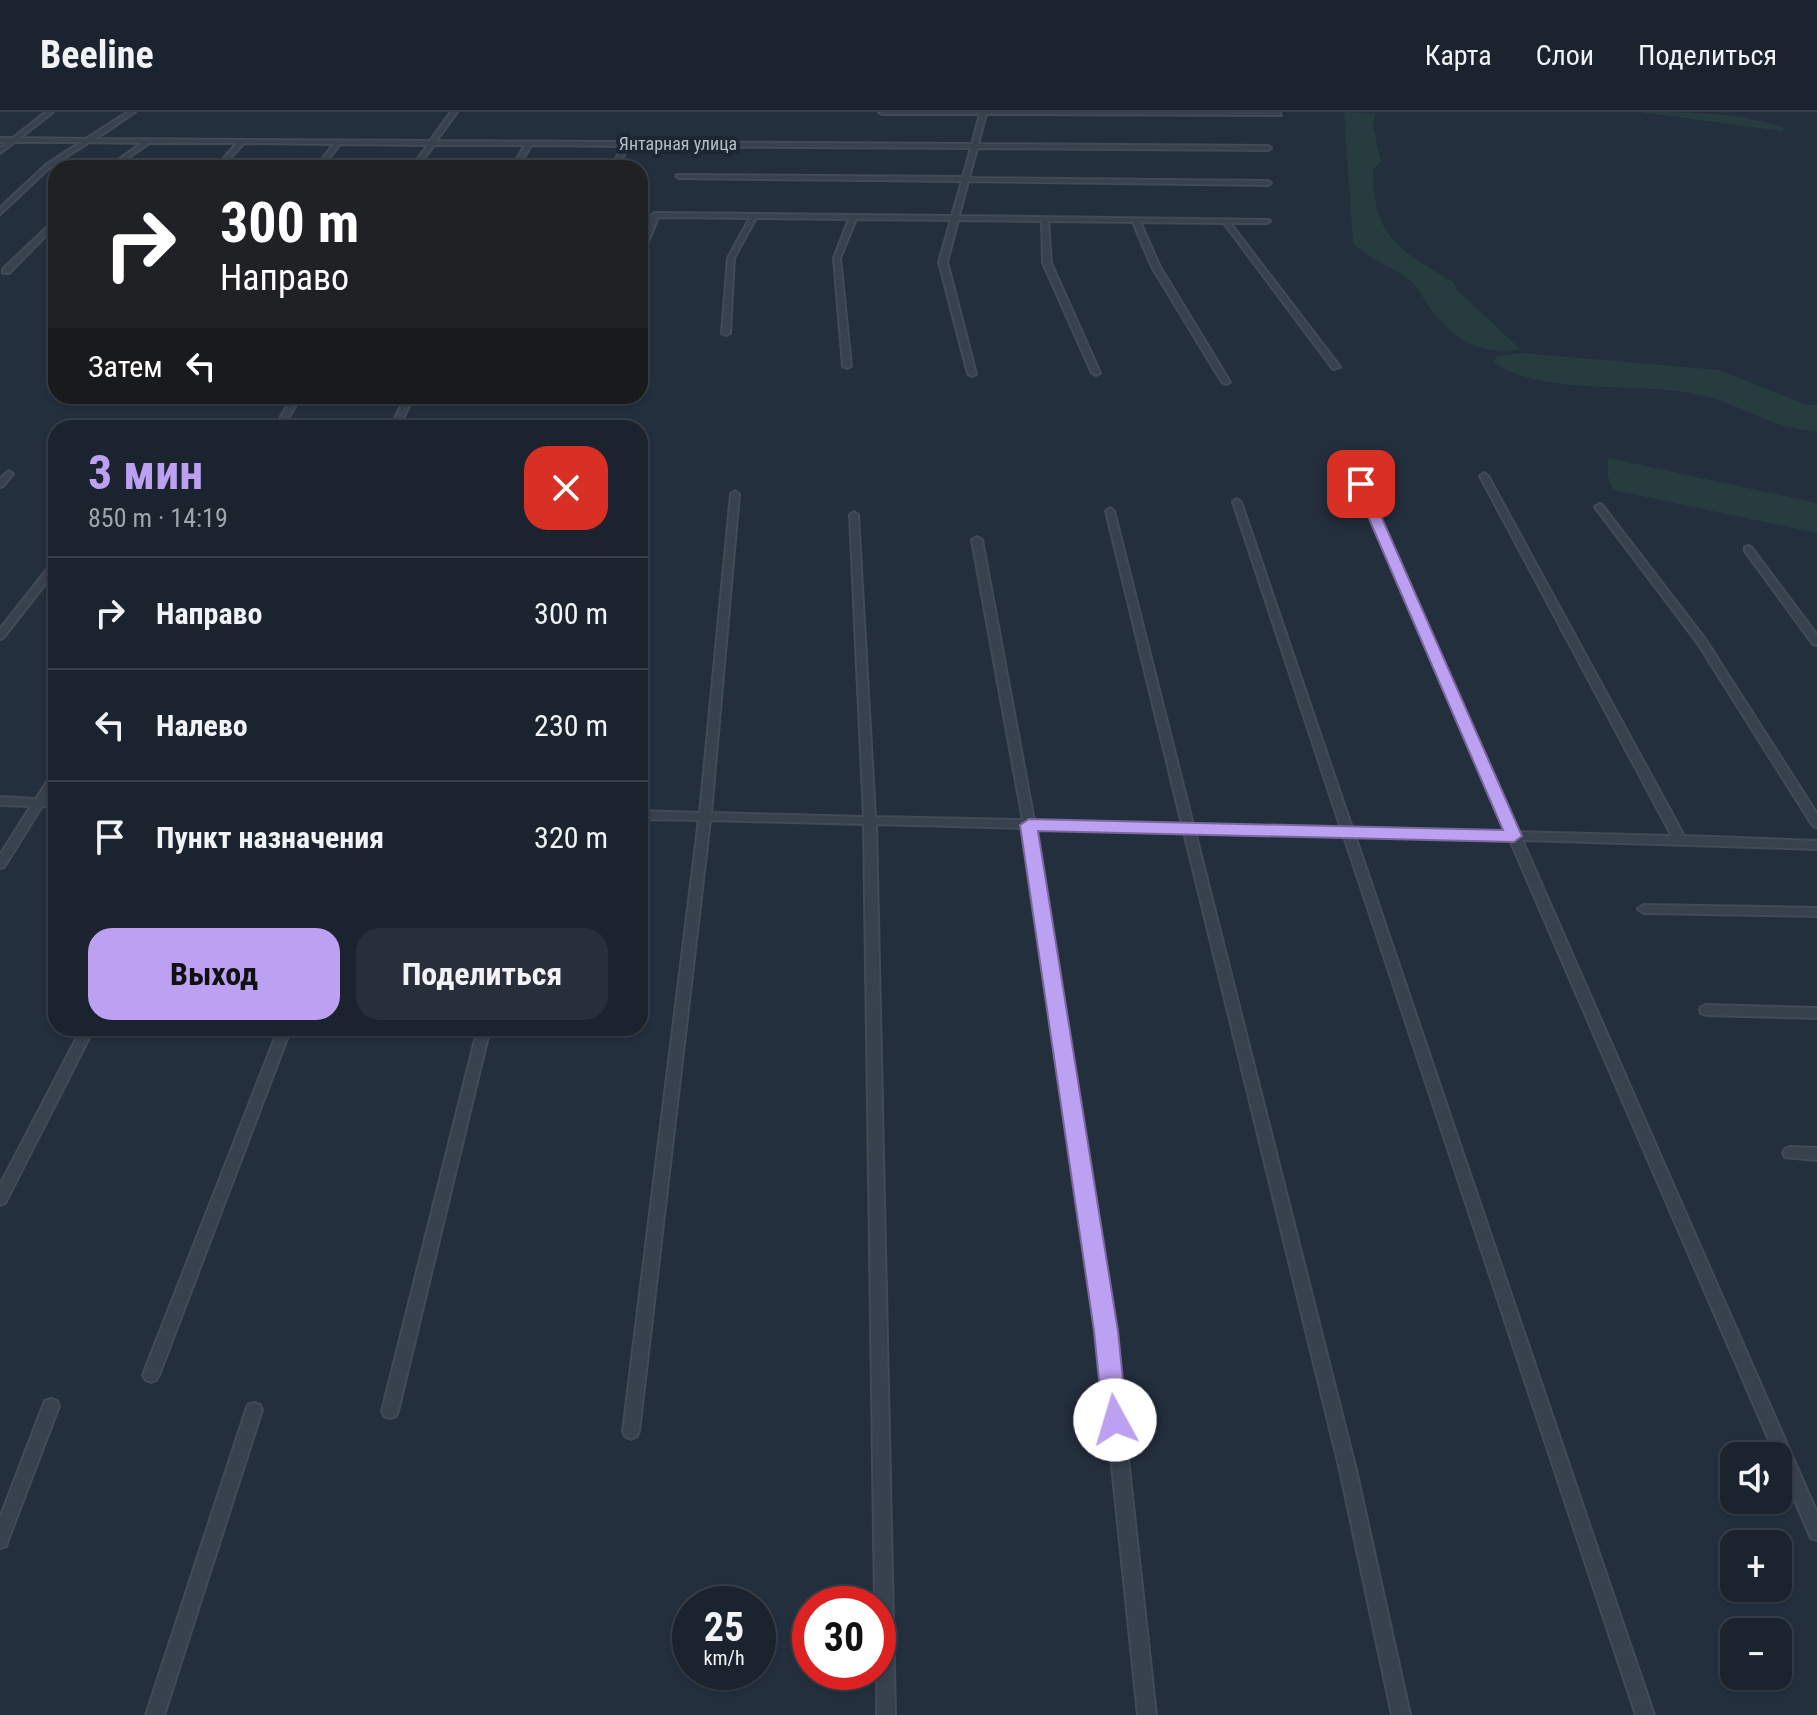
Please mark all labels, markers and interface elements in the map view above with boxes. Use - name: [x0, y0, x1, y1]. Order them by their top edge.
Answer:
- text: Beeline: [40, 33, 154, 77]
- text: Карта: [1425, 39, 1492, 72]
- text: Слои: [1536, 39, 1594, 72]
- text: Поделиться: [1638, 39, 1777, 72]
- street label: Янтарная улица: [619, 133, 737, 154]
- text: 300 m: [220, 190, 359, 256]
- icon: right: [88, 192, 192, 296]
- text: Направо: [220, 257, 349, 299]
- icon: left: [179, 344, 223, 388]
- text: Затем: [88, 349, 163, 384]
- text: 3 мин: [88, 444, 203, 501]
- button: close: [524, 446, 608, 530]
- pin: [1327, 450, 1395, 518]
- icon: arrive: [1339, 462, 1383, 506]
- text: 850 m · 14:19: [88, 503, 228, 533]
- icon: right: [88, 591, 132, 635]
- text: Направо: [156, 596, 262, 631]
- text: 300 m: [534, 596, 608, 631]
- icon: left: [88, 703, 132, 747]
- text: Налево: [156, 708, 248, 743]
- text: 230 m: [534, 708, 608, 743]
- icon: arrive: [88, 815, 132, 859]
- text: Пункт назначения: [156, 820, 384, 855]
- text: 320 m: [534, 820, 608, 855]
- button: Выход: [88, 928, 340, 1020]
- button: Поделиться: [356, 928, 608, 1020]
- position arrow: [1073, 1378, 1157, 1462]
- map controls: [1720, 1442, 1792, 1690]
- button: sound: [1720, 1442, 1792, 1514]
- button: +: [1720, 1530, 1792, 1602]
- speed limit sign: 30: [792, 1586, 896, 1690]
- text: 25: [704, 1604, 744, 1651]
- button: −: [1720, 1618, 1792, 1690]
- text: km/h: [703, 1646, 745, 1670]

